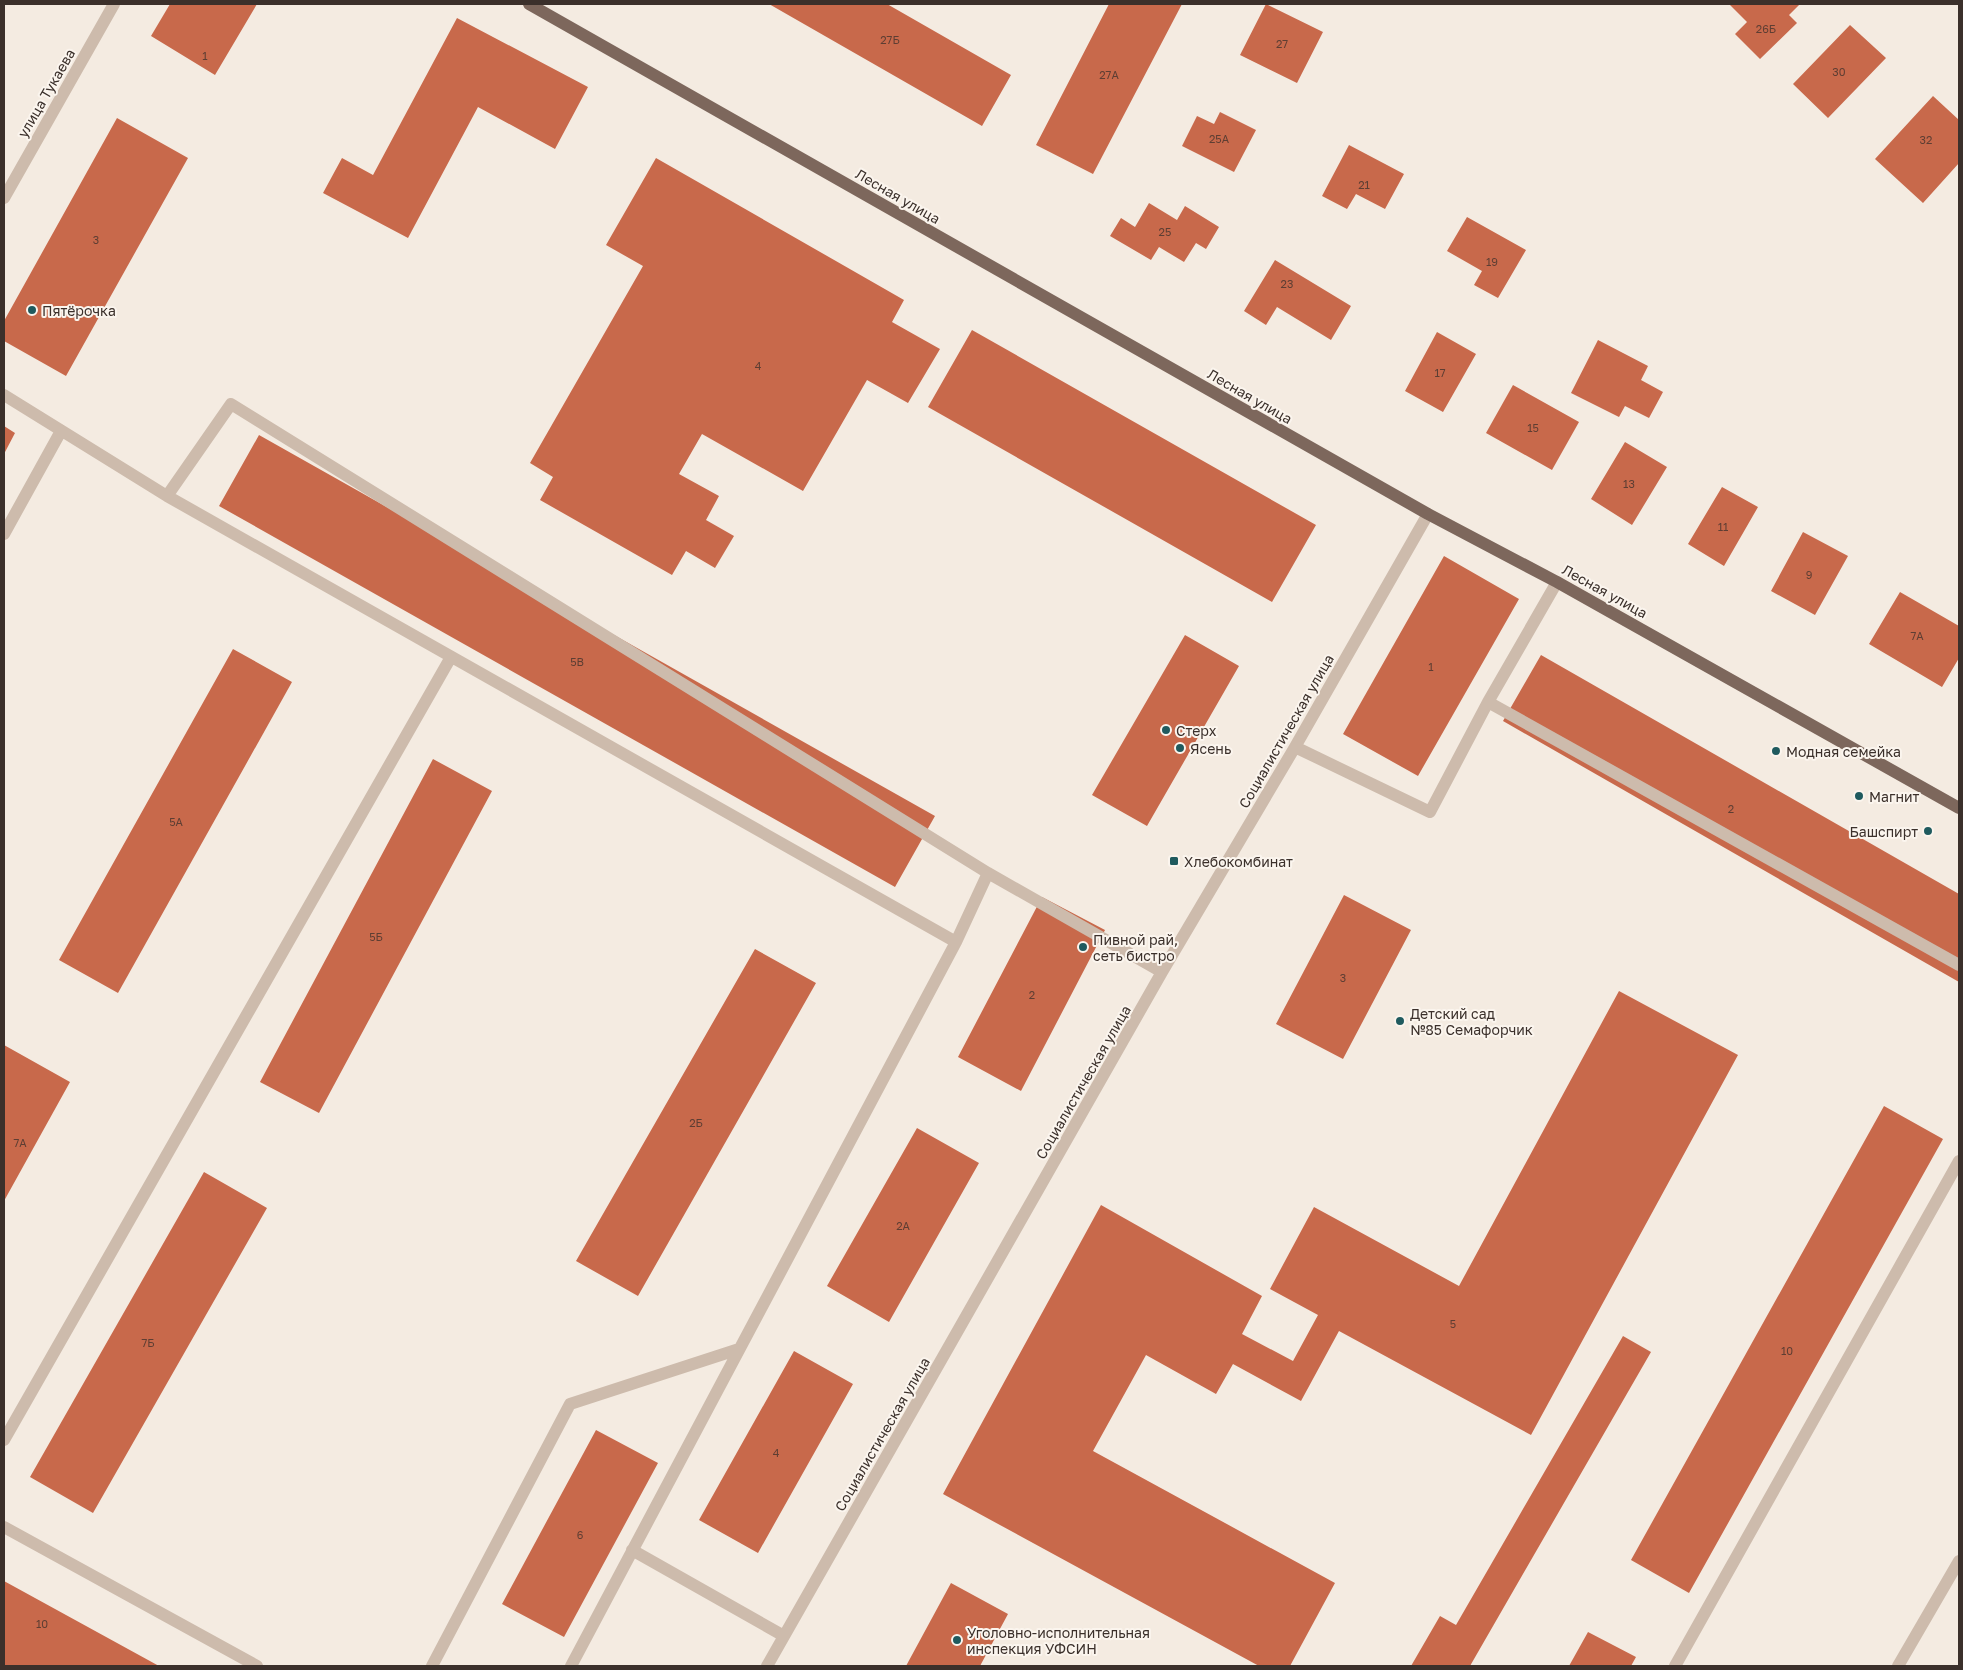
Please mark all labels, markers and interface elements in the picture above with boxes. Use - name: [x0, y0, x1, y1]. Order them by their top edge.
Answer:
- house number: 26Б: [1756, 22, 1776, 35]
- house number: 27Б: [880, 33, 900, 46]
- house number: 27: [1276, 37, 1288, 50]
- street label: улица Тукаева: [14, 46, 78, 140]
- house number: 1: [202, 49, 208, 62]
- house number: 30: [1832, 65, 1846, 78]
- house number: 27А: [1099, 68, 1119, 81]
- house number: 25А: [1209, 132, 1230, 145]
- house number: 32: [1920, 133, 1932, 146]
- street label: Лесная улица: [853, 165, 943, 227]
- house number: 21: [1358, 178, 1370, 191]
- house number: 25: [1159, 225, 1171, 238]
- house number: 3: [93, 233, 99, 246]
- house number: 19: [1486, 255, 1498, 268]
- house number: 23: [1281, 277, 1293, 290]
- place label: Пятёрочка: [42, 302, 116, 319]
- marker: Пятёрочка: [26, 304, 38, 316]
- house number: 4: [755, 359, 762, 372]
- street label: Лесная улица: [1205, 365, 1295, 427]
- house number: 17: [1434, 366, 1446, 379]
- house number: 15: [1527, 421, 1539, 434]
- house number: 13: [1623, 477, 1635, 490]
- house number: 11: [1718, 520, 1728, 533]
- street label: Лесная улица: [1559, 561, 1651, 621]
- house number: 9: [1806, 568, 1812, 581]
- house number: 7А: [1910, 629, 1924, 642]
- street label: Социалистическая улица: [1235, 651, 1337, 811]
- house number: 5В: [570, 655, 584, 668]
- house number: 1: [1428, 660, 1434, 673]
- place label: Стерх: [1176, 722, 1217, 739]
- marker: Стерх: [1160, 724, 1172, 736]
- place label: Ясень: [1190, 740, 1231, 757]
- marker: Ясень: [1174, 742, 1186, 754]
- place label: Модная семейка: [1786, 743, 1901, 760]
- marker: Модная семейка: [1770, 745, 1782, 757]
- place label: Магнит: [1869, 788, 1919, 805]
- marker: Магнит: [1853, 790, 1865, 802]
- house number: 2: [1728, 802, 1734, 815]
- house number: 5А: [169, 815, 184, 828]
- place label: Башспирт: [1850, 823, 1918, 840]
- marker: Башспирт: [1922, 825, 1934, 837]
- place label: Хлебокомбинат: [1184, 853, 1293, 870]
- marker: Хлебокомбинат: [1168, 855, 1180, 867]
- house number: 5Б: [369, 930, 383, 943]
- place label: Пивной рай, сеть бистро: [1093, 931, 1178, 964]
- marker: Пивной рай, сеть бистро: [1077, 941, 1089, 953]
- house number: 3: [1340, 971, 1346, 984]
- house number: 2: [1029, 988, 1035, 1001]
- street label: Социалистическая улица: [1032, 1002, 1134, 1162]
- place label: Детский сад №85 Семафорчик: [1410, 1005, 1533, 1038]
- marker: Детский сад №85 Семафорчик: [1394, 1015, 1406, 1027]
- house number: 2Б: [689, 1116, 703, 1129]
- house number: 7А: [13, 1136, 27, 1149]
- house number: 2А: [896, 1219, 911, 1232]
- house number: 5: [1450, 1317, 1456, 1330]
- house number: 7Б: [141, 1336, 155, 1349]
- house number: 10: [1781, 1344, 1793, 1357]
- street label: Социалистическая улица: [831, 1354, 933, 1514]
- house number: 4: [773, 1446, 780, 1459]
- house number: 6: [577, 1528, 584, 1541]
- house number: 10: [36, 1617, 48, 1630]
- place label: Уголовно-исполнительная инспекция УФСИН: [967, 1624, 1150, 1657]
- marker: Уголовно-исполнительная инспекция УФСИН: [951, 1634, 963, 1646]

